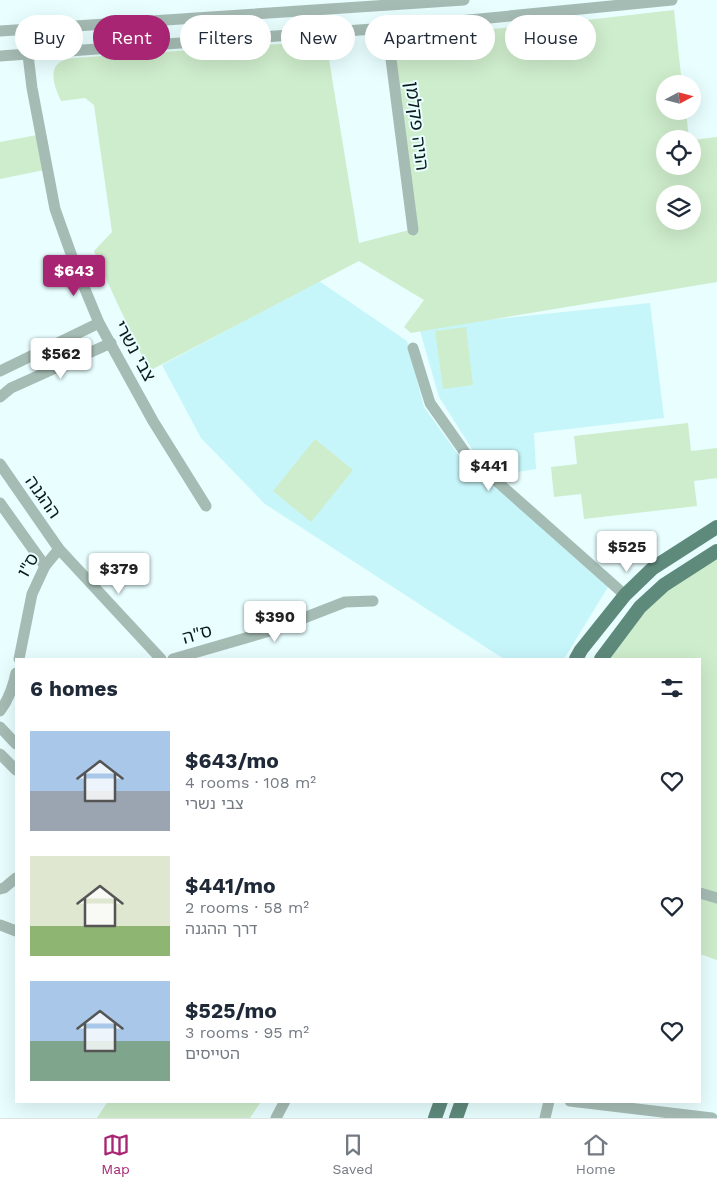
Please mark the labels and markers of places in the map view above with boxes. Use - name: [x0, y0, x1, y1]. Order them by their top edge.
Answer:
- pin: $643: [44, 254, 104, 297]
- pin: $562: [31, 338, 91, 380]
- pin: $441: [459, 450, 519, 492]
- pin: $525: [597, 530, 657, 573]
- pin: $379: [89, 552, 149, 595]
- pin: $390: [245, 600, 305, 643]

